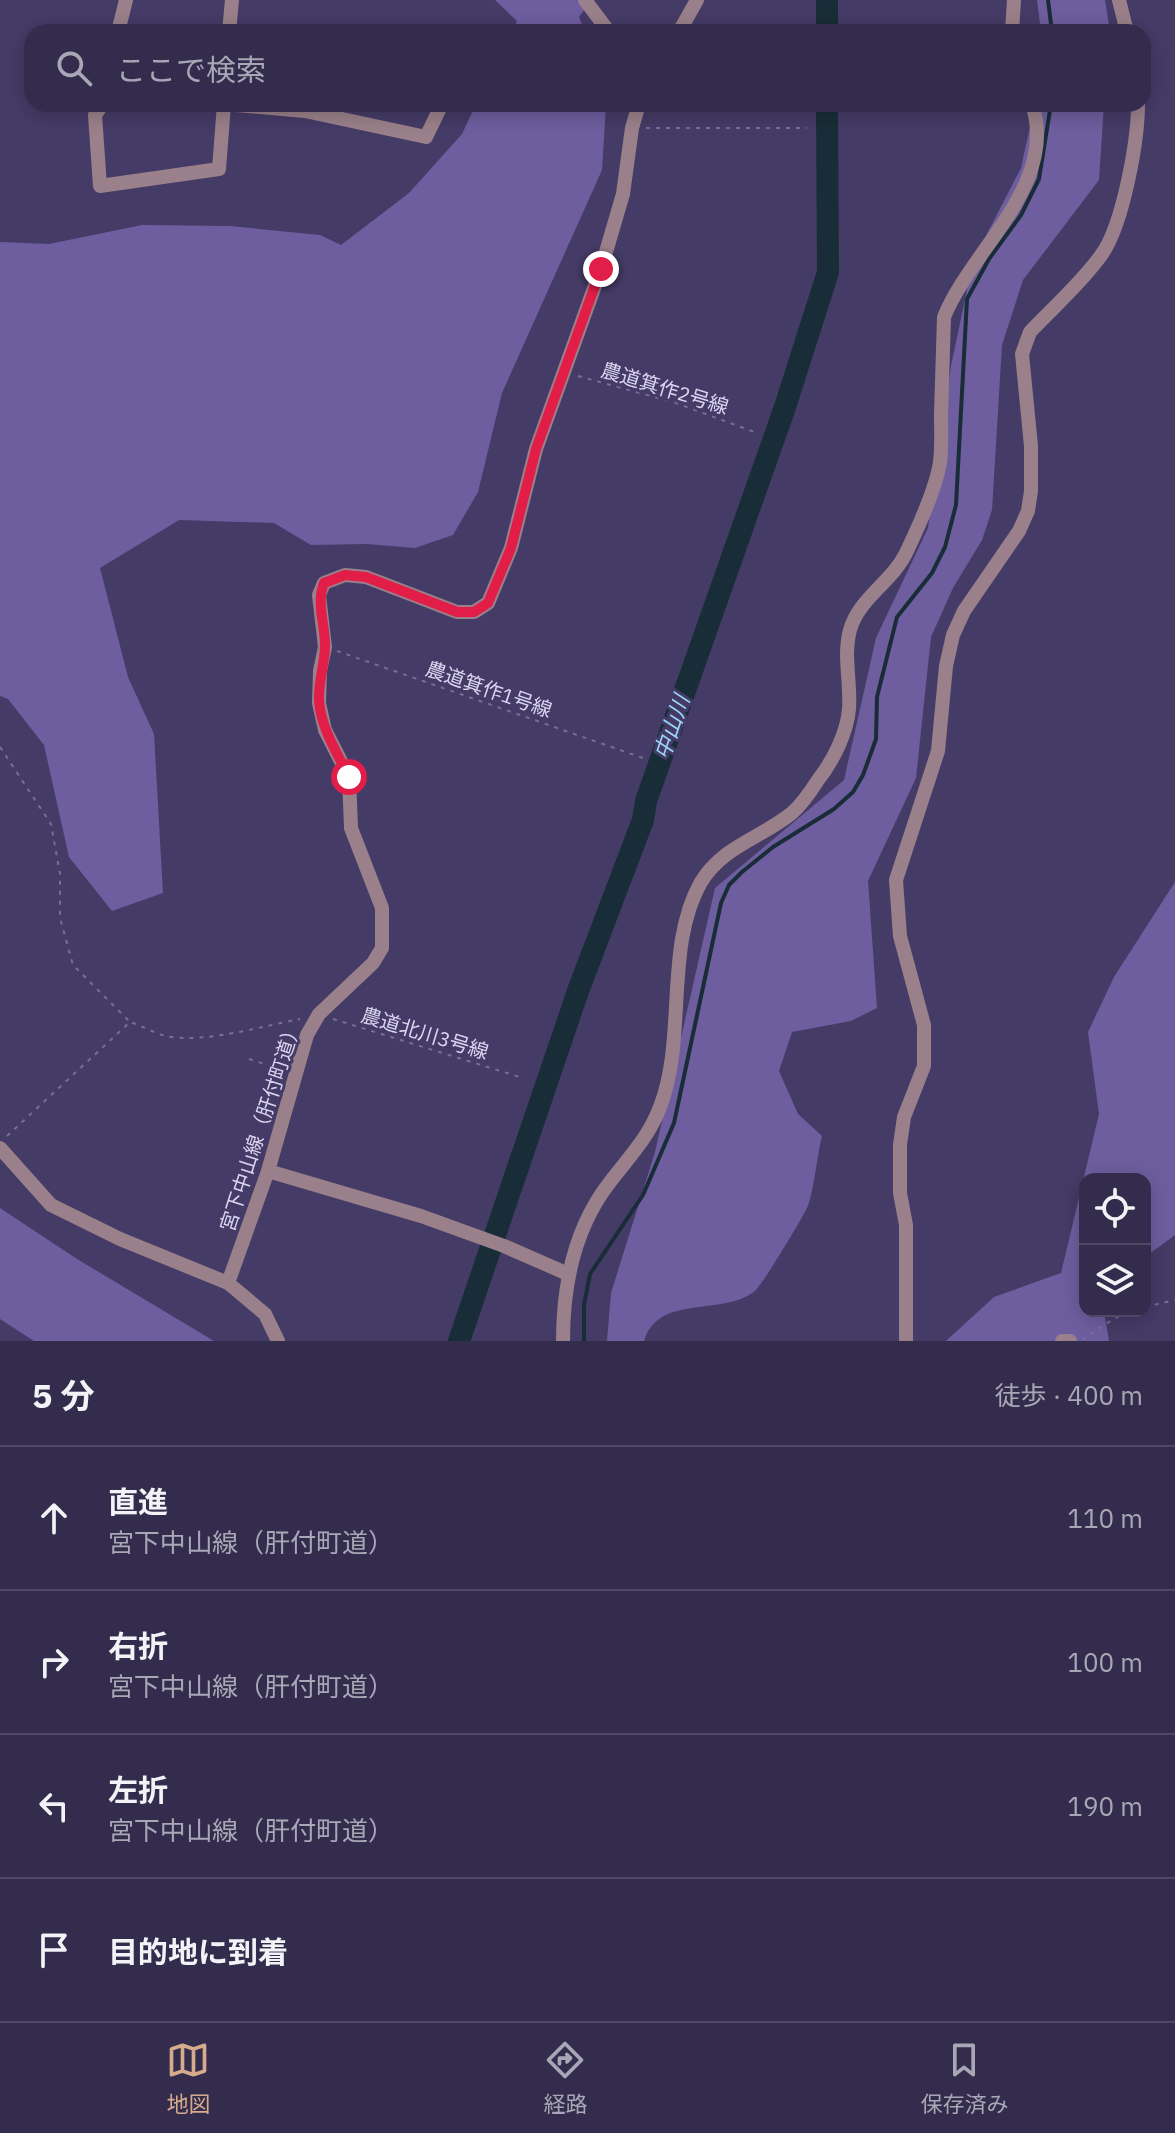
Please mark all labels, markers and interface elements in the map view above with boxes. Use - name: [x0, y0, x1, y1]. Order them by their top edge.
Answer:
- search box: [24, 24, 1151, 112]
- icon: search: [52, 46, 96, 90]
- text: ここで検索: [116, 50, 266, 89]
- route end: [583, 251, 619, 287]
- street label: 農道箕作2号線: [598, 356, 732, 420]
- street label: 農道箕作1号線: [422, 655, 556, 723]
- water label: 中山川: [647, 689, 696, 763]
- route start: [331, 759, 367, 795]
- street label: 農道北川3号線: [358, 1001, 492, 1065]
- street label: 宮下中山線（肝付町道）: [213, 1017, 307, 1235]
- map controls: [1079, 1173, 1151, 1317]
- button: locate: [1079, 1173, 1151, 1245]
- button: layers: [1079, 1245, 1151, 1317]
- text: 5 分: [32, 1373, 94, 1417]
- text: 徒歩 · 400 m: [995, 1378, 1143, 1412]
- text: 直進: [108, 1482, 168, 1521]
- icon: ahead: [32, 1496, 76, 1540]
- text: 110 m: [1067, 1501, 1143, 1535]
- text: 宮下中山線（肝付町道）: [108, 1525, 394, 1559]
- text: 右折: [108, 1626, 168, 1665]
- icon: right: [32, 1640, 76, 1684]
- text: 100 m: [1067, 1645, 1143, 1679]
- text: 宮下中山線（肝付町道）: [108, 1669, 394, 1703]
- text: 左折: [108, 1770, 168, 1809]
- icon: left: [32, 1784, 76, 1828]
- text: 190 m: [1067, 1789, 1143, 1823]
- text: 宮下中山線（肝付町道）: [108, 1813, 394, 1847]
- icon: arrive: [32, 1928, 76, 1972]
- text: 目的地に到着: [108, 1932, 288, 1971]
- tab: 地図: [166, 2038, 211, 2118]
- tab: 経路: [543, 2038, 588, 2118]
- tab: 保存済み: [920, 2038, 1009, 2118]

